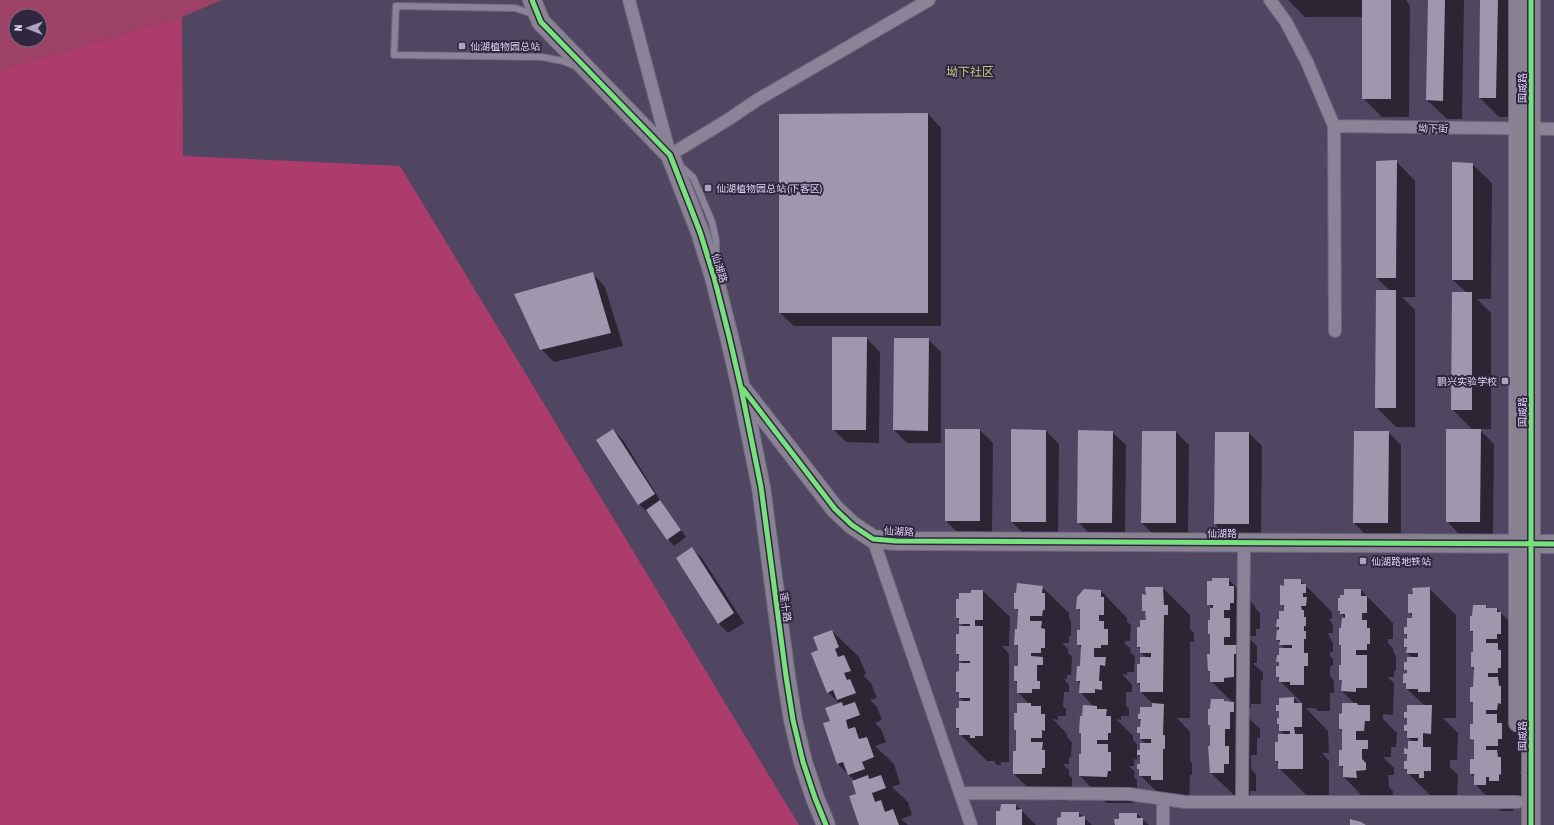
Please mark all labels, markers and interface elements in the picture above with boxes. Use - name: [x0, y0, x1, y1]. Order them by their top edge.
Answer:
- north arrow: [8, 8, 48, 48]
- text: N: [12, 24, 24, 31]
- marker: 仙湖植物园总站: [457, 41, 467, 51]
- place label: 仙湖植物园总站: [470, 41, 540, 52]
- district label: 坳下社区: [946, 65, 994, 79]
- street label: 国威路: [1517, 73, 1528, 103]
- street label: 坳下街: [1418, 123, 1448, 134]
- marker: 仙湖植物园总站 (下客区): [703, 183, 713, 193]
- place label: 仙湖植物园总站 (下客区): [716, 183, 822, 194]
- street label: 仙湖路: [710, 252, 729, 284]
- place label: 鹏兴实验学校: [1437, 376, 1497, 387]
- marker: 鹏兴实验学校: [1500, 376, 1510, 386]
- street label: 国威路: [1517, 397, 1528, 427]
- street label: 仙湖路: [884, 525, 914, 538]
- street label: 仙湖路: [1207, 528, 1237, 539]
- marker: 仙湖路地铁站: [1358, 556, 1368, 566]
- place label: 仙湖路地铁站: [1371, 556, 1431, 567]
- street label: 莲十路: [778, 591, 793, 623]
- street label: 国威路: [1517, 721, 1528, 751]

